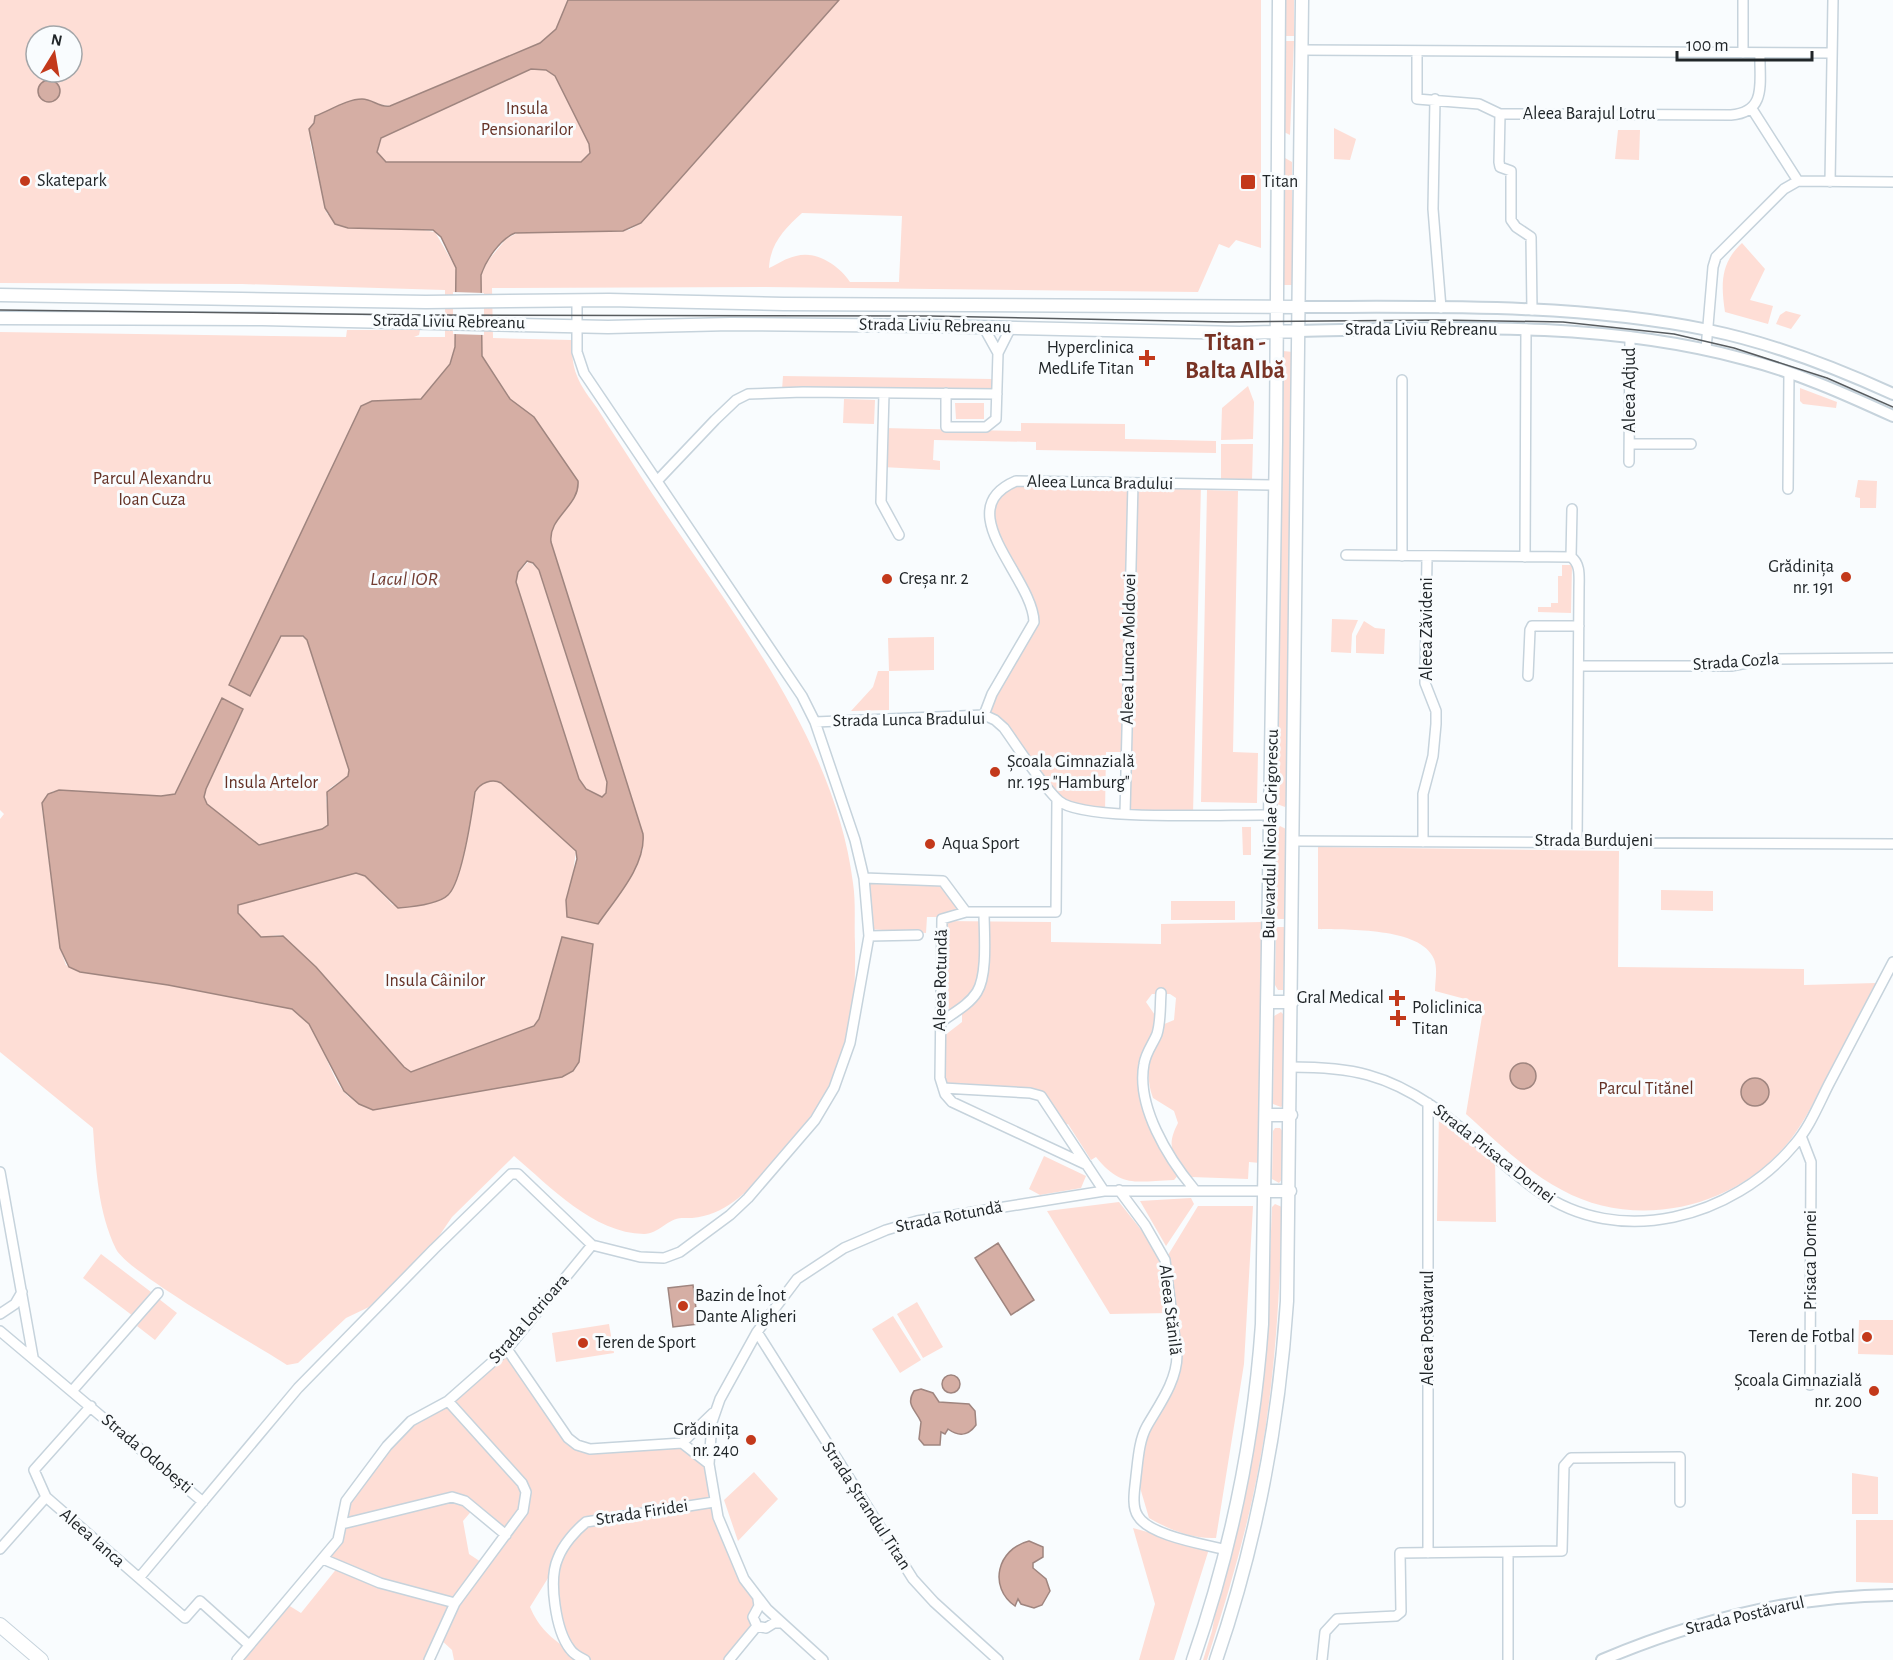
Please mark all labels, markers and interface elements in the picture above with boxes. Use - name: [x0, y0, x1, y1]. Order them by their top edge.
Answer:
- north arrow: [24, 24, 84, 84]
- scale bar: [1677, 24, 1812, 62]
- text: N: [50, 31, 64, 49]
- text: 100 m: [1686, 37, 1729, 55]
- park label: Insula Pensionarilor: [481, 100, 573, 139]
- street label: Aleea Barajul Lotru: [1523, 105, 1655, 123]
- place label: Skatepark: [37, 172, 107, 190]
- marker: Titan: [1239, 173, 1257, 191]
- place label: Titan: [1262, 173, 1298, 191]
- marker: Skatepark: [18, 174, 32, 188]
- street label: Strada Liviu Rebreanu: [373, 312, 525, 332]
- street label: Strada Liviu Rebreanu: [859, 316, 1011, 336]
- street label: Strada Liviu Rebreanu: [1345, 321, 1497, 339]
- district label: Titan - Balta Albă: [1185, 331, 1285, 383]
- place label: Hyperclinica MedLife Titan: [1038, 339, 1134, 378]
- street label: Aleea Adjud: [1621, 347, 1639, 433]
- marker: Hyperclinica MedLife Titan: [1138, 349, 1156, 367]
- park label: Parcul Alexandru Ioan Cuza: [93, 470, 211, 509]
- street label: Aleea Lunca Bradului: [1027, 473, 1173, 493]
- place label: Grădinița nr. 191: [1768, 558, 1834, 597]
- water label: Lacul IOR: [370, 569, 438, 589]
- place label: Creșa nr. 2: [899, 570, 969, 589]
- marker: Grădinița nr. 191: [1839, 570, 1853, 584]
- marker: Creșa nr. 2: [880, 572, 894, 586]
- street label: Aleea Lunca Moldovei: [1119, 573, 1139, 725]
- street label: Aleea Zăvideni: [1418, 577, 1436, 681]
- street label: Strada Cozla: [1692, 650, 1780, 674]
- street label: Strada Lunca Bradului: [833, 710, 985, 730]
- street label: Bulevardul Nicolae Grigorescu: [1260, 729, 1282, 939]
- place label: Școala Gimnazială nr. 195 "Hamburg": [1007, 753, 1135, 792]
- marker: Școala Gimnazială nr. 195 "Hamburg": [988, 765, 1002, 779]
- park label: Insula Artelor: [224, 774, 318, 792]
- street label: Strada Burdujeni: [1535, 832, 1653, 850]
- place label: Aqua Sport: [942, 835, 1020, 853]
- marker: Aqua Sport: [923, 837, 937, 851]
- street label: Aleea Rotundă: [931, 929, 951, 1031]
- park label: Insula Câinilor: [385, 972, 485, 990]
- place label: Gral Medical: [1297, 989, 1384, 1007]
- marker: Gral Medical: [1388, 989, 1406, 1007]
- place label: Policlinica Titan: [1412, 999, 1483, 1038]
- marker: Policlinica Titan: [1389, 1009, 1407, 1027]
- park label: Parcul Titănel: [1598, 1080, 1694, 1098]
- street label: Strada Prisaca Dornei: [1430, 1101, 1558, 1207]
- street label: Strada Rotundă: [894, 1198, 1004, 1236]
- street label: Prisaca Dornei: [1802, 1210, 1820, 1310]
- street label: Aleea Stănilă: [1155, 1263, 1185, 1357]
- street label: Aleea Postăvarul: [1419, 1270, 1437, 1386]
- street label: Strada Lotrioara: [486, 1271, 572, 1367]
- place label: Bazin de Înot Dante Aligheri: [695, 1284, 797, 1326]
- marker: Bazin de Înot Dante Aligheri: [676, 1299, 690, 1313]
- place label: Teren de Fotbal: [1748, 1328, 1855, 1346]
- marker: Teren de Fotbal: [1860, 1330, 1874, 1344]
- place label: Teren de Sport: [595, 1334, 696, 1352]
- marker: Teren de Sport: [576, 1336, 590, 1350]
- place label: Școala Gimnazială nr. 200: [1734, 1372, 1862, 1411]
- marker: Școala Gimnazială nr. 200: [1867, 1384, 1881, 1398]
- street label: Strada Odobești: [97, 1411, 196, 1498]
- place label: Grădinița nr. 240: [673, 1421, 739, 1460]
- marker: Grădinița nr. 240: [744, 1433, 758, 1447]
- street label: Strada Ștrandul Titan: [817, 1439, 914, 1574]
- street label: Strada Firidei: [595, 1497, 689, 1529]
- street label: Aleea Ianca: [56, 1505, 128, 1571]
- street label: Strada Postăvarul: [1684, 1594, 1806, 1638]

